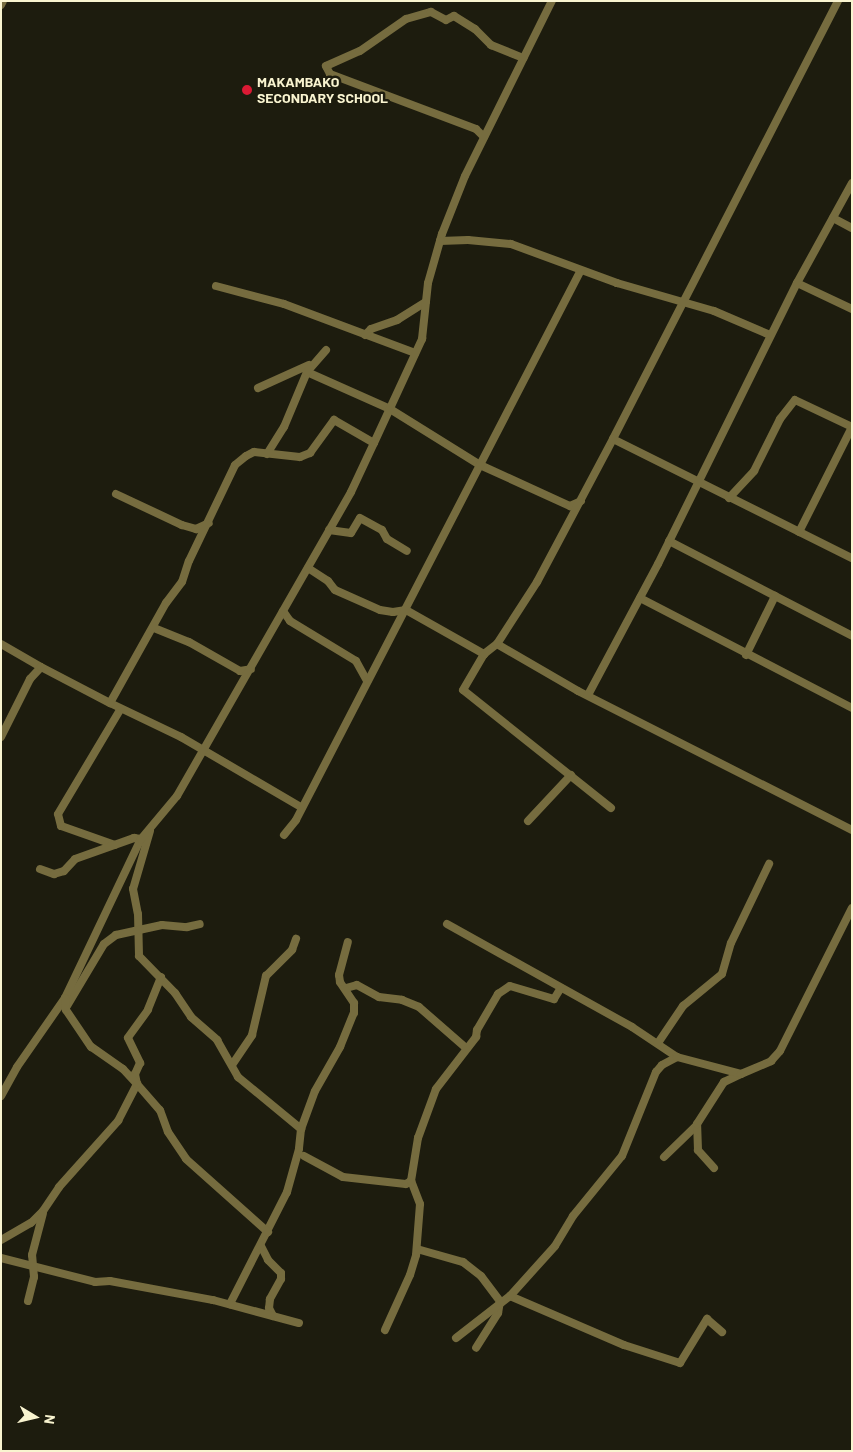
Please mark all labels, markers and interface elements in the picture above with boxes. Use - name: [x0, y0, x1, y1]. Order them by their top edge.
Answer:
- place label: MAKAMBAKO SECONDARY SCHOOL: [257, 74, 388, 106]
- marker: MAKAMBAKO SECONDARY SCHOOL: [241, 84, 253, 96]
- north arrow: [10, 1392, 60, 1442]
- text: N: [41, 1413, 59, 1425]

